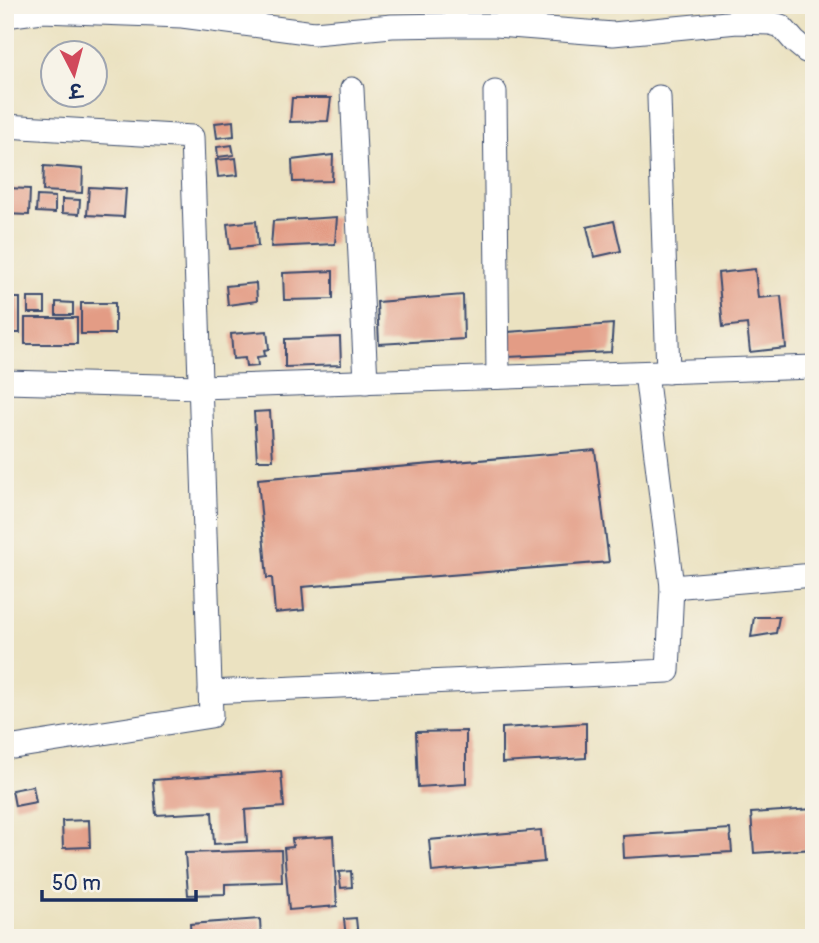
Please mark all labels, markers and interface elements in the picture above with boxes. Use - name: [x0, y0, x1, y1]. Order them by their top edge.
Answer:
- north arrow: [38, 38, 108, 108]
- text: उ: [66, 77, 85, 103]
- scale bar: [42, 859, 196, 903]
- text: 50 m: [52, 870, 101, 897]

